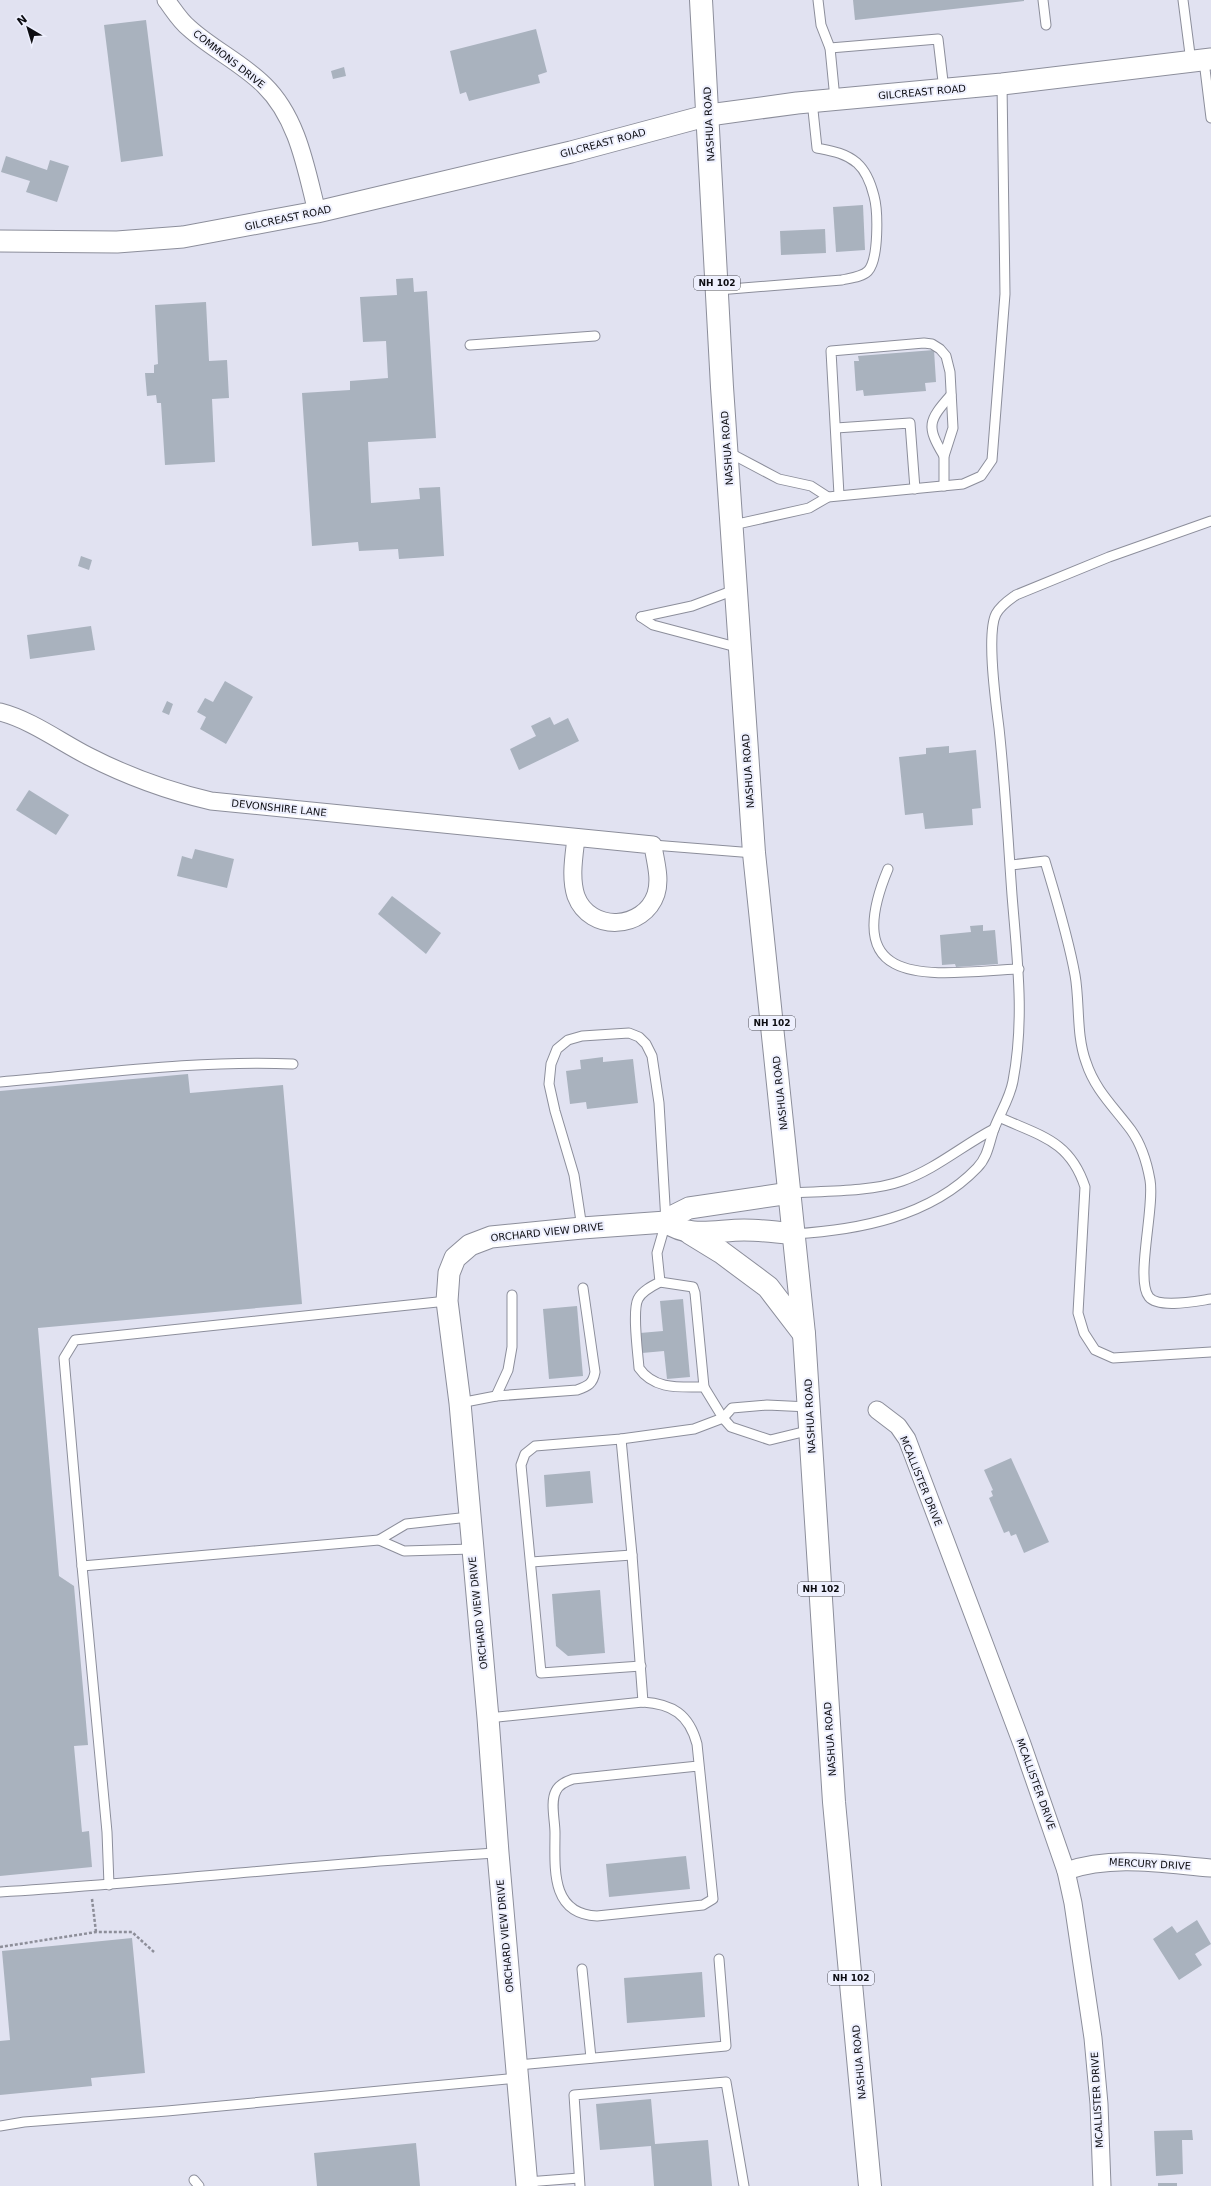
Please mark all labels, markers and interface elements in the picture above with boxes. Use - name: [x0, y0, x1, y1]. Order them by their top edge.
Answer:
- north arrow: [8, 8, 48, 48]
- text: N: [15, 13, 30, 28]
- street label: COMMONS DRIVE: [191, 28, 267, 90]
- street label: GILCREAST ROAD: [878, 83, 967, 101]
- street label: NASHUA ROAD: [702, 86, 716, 162]
- street label: GILCREAST ROAD: [559, 126, 647, 160]
- street label: GILCREAST ROAD: [244, 203, 333, 233]
- road number: NH 102: [694, 276, 740, 290]
- street label: NASHUA ROAD: [719, 410, 735, 486]
- street label: NASHUA ROAD: [740, 733, 756, 809]
- street label: DEVONSHIRE LANE: [231, 798, 327, 818]
- road number: NH 102: [749, 1016, 795, 1030]
- street label: NASHUA ROAD: [771, 1055, 789, 1131]
- street label: ORCHARD VIEW DRIVE: [490, 1221, 604, 1243]
- street label: NASHUA ROAD: [803, 1378, 817, 1454]
- street label: MCALLISTER DRIVE: [898, 1434, 944, 1528]
- street label: ORCHARD VIEW DRIVE: [467, 1556, 489, 1670]
- road number: NH 102: [798, 1582, 844, 1596]
- street label: NASHUA ROAD: [822, 1701, 838, 1777]
- street label: MCALLISTER DRIVE: [1014, 1737, 1058, 1831]
- street label: MERCURY DRIVE: [1109, 1856, 1191, 1872]
- street label: ORCHARD VIEW DRIVE: [495, 1879, 515, 1993]
- road number: NH 102: [828, 1971, 874, 1985]
- street label: NASHUA ROAD: [850, 2024, 868, 2100]
- street label: MCALLISTER DRIVE: [1089, 2052, 1105, 2148]

